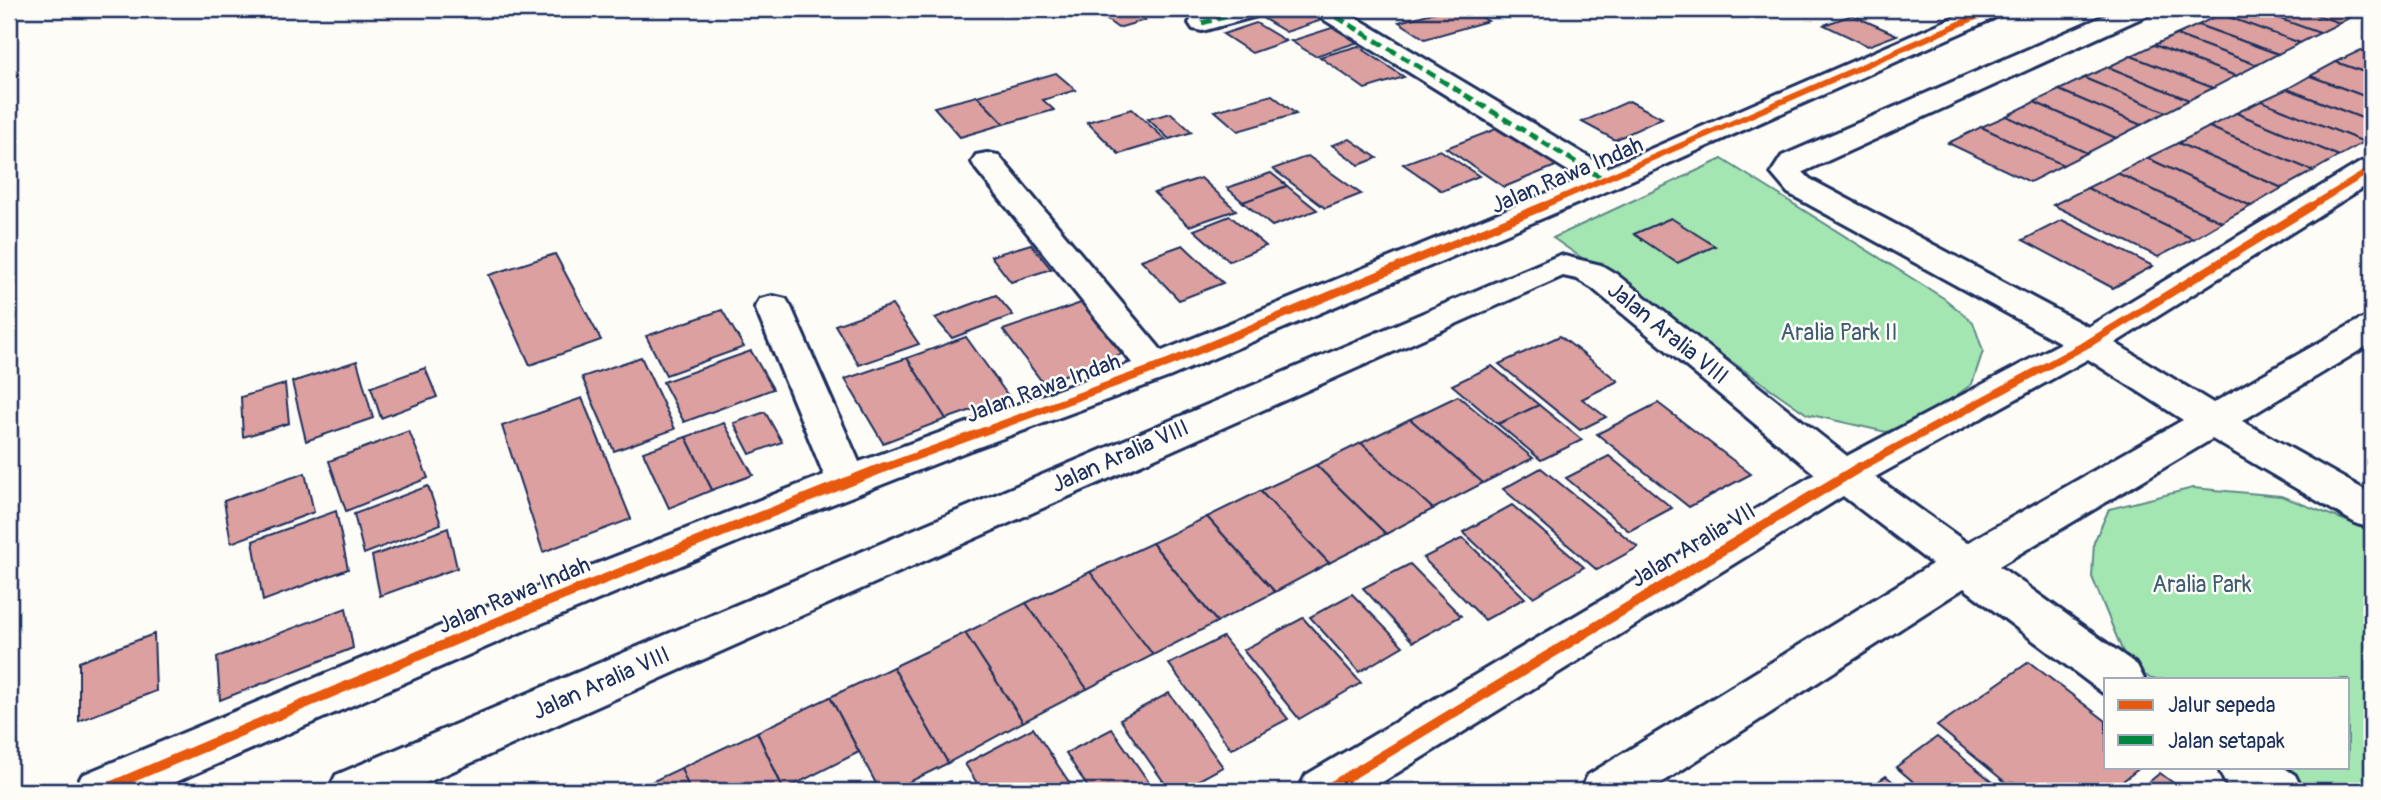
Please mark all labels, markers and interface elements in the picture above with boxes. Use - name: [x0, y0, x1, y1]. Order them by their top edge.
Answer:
- street label: Jalan Rawa Indah: [1486, 130, 1648, 220]
- street label: Jalan Aralia VIII: [1602, 275, 1734, 391]
- park label: Aralia Park II: [1780, 318, 1898, 347]
- street label: Jalan Rawa Indah: [962, 347, 1124, 429]
- street label: Jalan Aralia VIII: [1047, 413, 1193, 499]
- street label: Jalan Aralia VII: [1625, 496, 1761, 594]
- street label: Jalan Rawa Indah: [433, 550, 595, 640]
- park label: Aralia Park: [2152, 570, 2252, 599]
- street label: Jalan Aralia VIII: [528, 640, 674, 726]
- legend: [2104, 678, 2350, 768]
- text: Jalur sepeda: [2168, 692, 2276, 719]
- text: Jalan setapak: [2168, 728, 2285, 755]

